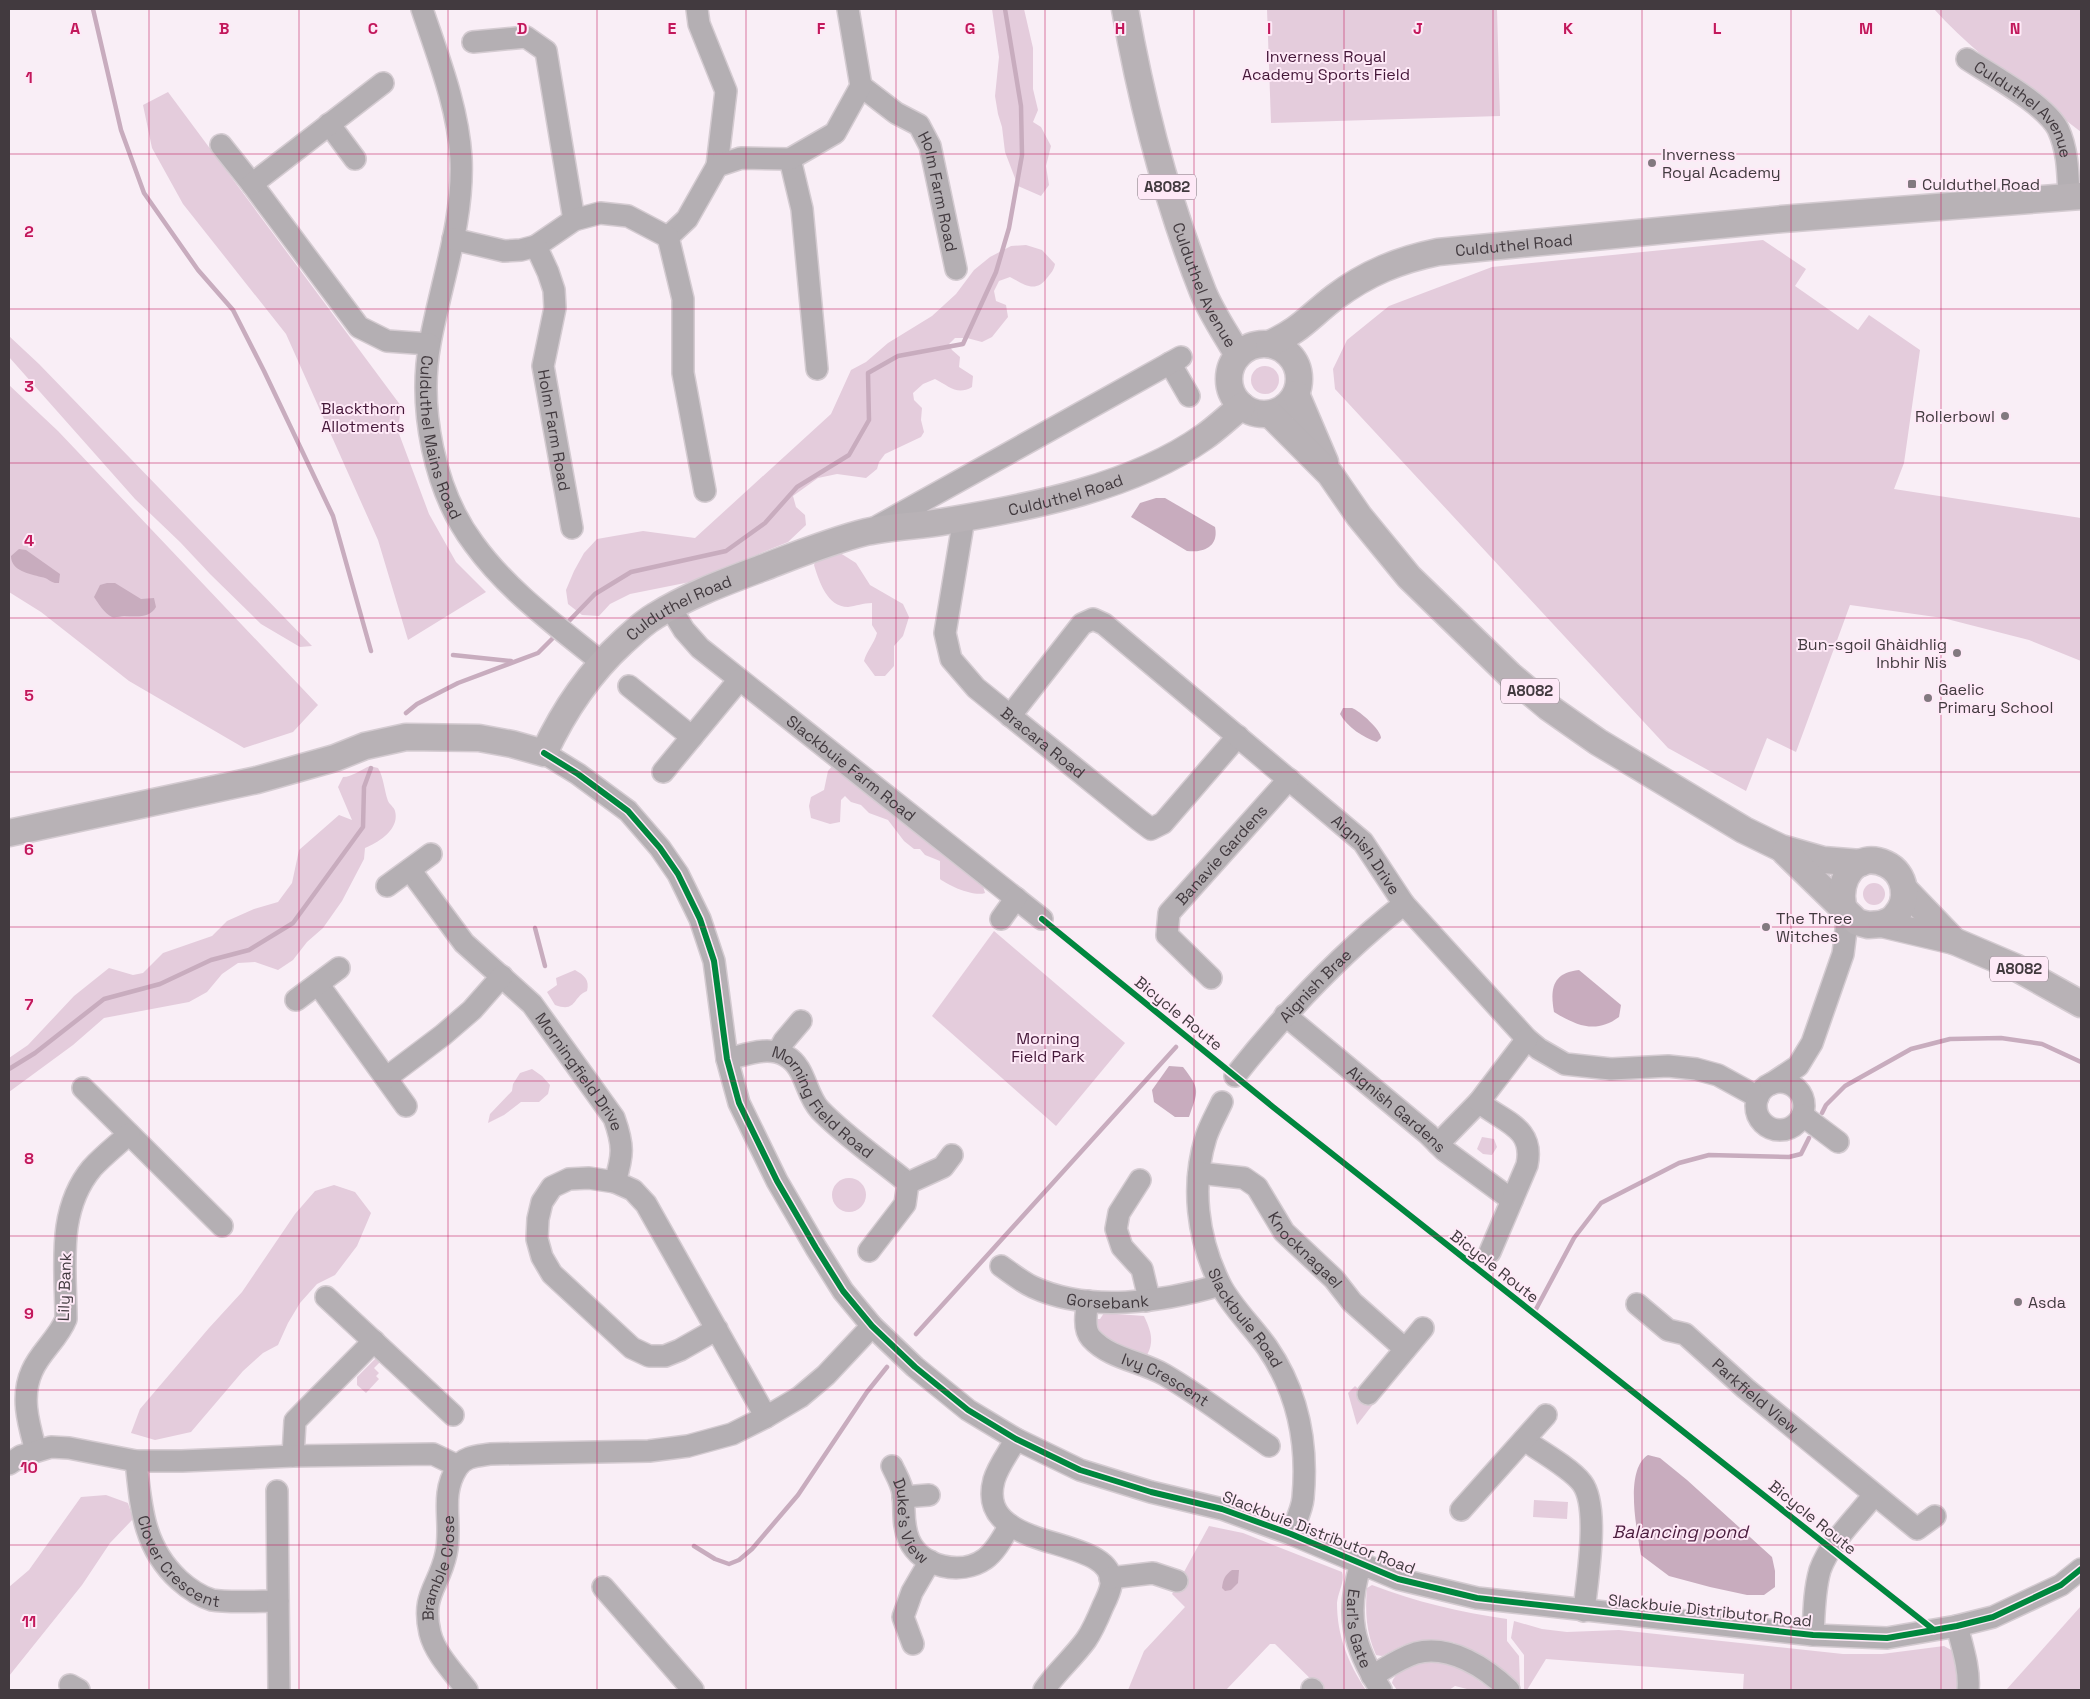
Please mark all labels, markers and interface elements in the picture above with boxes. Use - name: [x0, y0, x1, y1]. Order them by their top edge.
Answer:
- text: A: [70, 18, 80, 39]
- text: B: [219, 18, 229, 39]
- text: C: [368, 18, 378, 39]
- text: D: [517, 18, 527, 39]
- text: E: [668, 18, 677, 39]
- text: F: [817, 18, 826, 39]
- text: G: [965, 18, 975, 39]
- text: H: [1115, 18, 1125, 39]
- text: I: [1267, 18, 1271, 39]
- text: J: [1413, 18, 1423, 39]
- text: K: [1563, 18, 1573, 39]
- text: L: [1713, 18, 1722, 39]
- text: M: [1859, 18, 1873, 39]
- text: N: [2010, 18, 2020, 39]
- park label: Inverness Royal Academy Sports Field: [1242, 46, 1410, 85]
- street label: Culduthel Avenue: [1970, 56, 2076, 160]
- text: 1: [25, 67, 33, 88]
- street label: Holm Farm Road: [913, 128, 962, 254]
- place label: Inverness Royal Academy: [1662, 144, 1781, 183]
- marker: Inverness Royal Academy: [1646, 157, 1658, 169]
- road number: A8082: [1138, 174, 1196, 200]
- place label: Culduthel Road: [1922, 174, 2040, 195]
- marker: Culduthel Road: [1906, 178, 1918, 190]
- street label: Culduthel Avenue: [1168, 220, 1241, 352]
- text: 2: [24, 221, 34, 242]
- street label: Culduthel Road: [1454, 229, 1574, 261]
- street label: Culduthel Mains Road: [415, 354, 466, 523]
- street label: Holm Farm Road: [533, 368, 575, 493]
- text: 3: [24, 376, 34, 397]
- park label: Blackthorn Allotments: [321, 398, 405, 437]
- place label: Rollerbowl: [1915, 406, 1995, 427]
- marker: Rollerbowl: [1999, 410, 2011, 422]
- street label: Culduthel Road: [1006, 469, 1126, 521]
- text: 4: [24, 530, 34, 551]
- street label: Culduthel Road: [621, 571, 735, 645]
- place label: Bun-sgoil Ghàidhlig Inbhir Nis: [1797, 634, 1947, 673]
- marker: Bun-sgoil Ghàidhlig Inbhir Nis: [1951, 647, 1963, 659]
- road number: A8082: [1501, 678, 1559, 704]
- place label: Gaelic Primary School: [1938, 679, 2053, 718]
- text: 5: [24, 685, 34, 706]
- marker: Gaelic Primary School: [1922, 692, 1934, 704]
- street label: Bracara Road: [996, 702, 1089, 783]
- street label: Slackbuie Farm Road: [782, 710, 920, 826]
- street label: Banavie Gardens: [1171, 800, 1272, 910]
- street label: Aignish Drive: [1327, 810, 1405, 899]
- text: 6: [24, 839, 34, 860]
- place label: The Three Witches: [1776, 908, 1852, 947]
- marker: The Three Witches: [1760, 921, 1772, 933]
- street label: Aignish Brae: [1275, 944, 1356, 1027]
- road number: A8082: [1990, 956, 2048, 982]
- street label: Bicycle Route: [1130, 971, 1227, 1055]
- text: 7: [25, 994, 34, 1015]
- street label: Morningfield Drive: [530, 1008, 628, 1133]
- park label: Morning Field Park: [1011, 1028, 1085, 1067]
- street label: Morning Field Road: [769, 1041, 878, 1163]
- street label: Aignish Gardens: [1343, 1061, 1451, 1157]
- text: 8: [24, 1148, 34, 1169]
- street label: Knocknagael: [1263, 1208, 1347, 1292]
- street label: Bicycle Route: [1446, 1225, 1543, 1308]
- street label: Lily Bank: [53, 1252, 76, 1322]
- street label: Slackbuie Road: [1203, 1265, 1287, 1372]
- street label: Gorsebank: [1065, 1288, 1150, 1314]
- place label: Asda: [2028, 1292, 2066, 1313]
- marker: Asda: [2012, 1296, 2024, 1308]
- text: 9: [24, 1303, 34, 1324]
- street label: Ivy Crescent: [1119, 1348, 1213, 1411]
- street label: Parkfield View: [1708, 1354, 1803, 1439]
- text: 10: [20, 1457, 38, 1478]
- street label: Duke's View: [888, 1475, 933, 1569]
- street label: Bicycle Route: [1764, 1475, 1861, 1559]
- street label: Slackbuie Distributor Road: [1219, 1486, 1418, 1579]
- street label: Clover Crescent: [133, 1513, 221, 1612]
- street label: Bramble Close: [417, 1515, 459, 1621]
- water label: Balancing pond: [1612, 1520, 1750, 1543]
- street label: Earl's Gate: [1342, 1588, 1377, 1672]
- street label: Slackbuie Distributor Road: [1607, 1589, 1813, 1632]
- text: 11: [22, 1611, 36, 1632]

